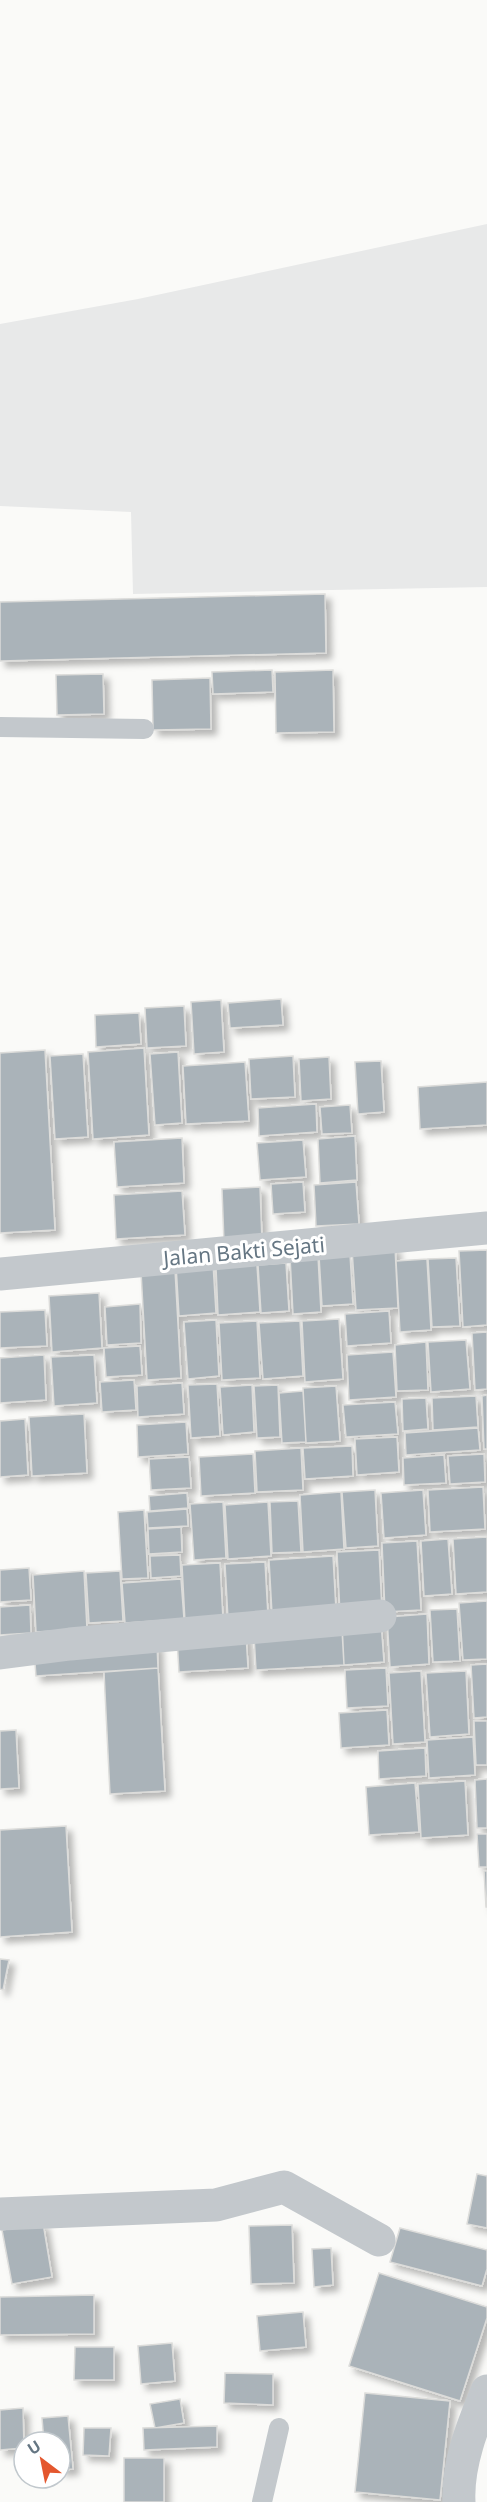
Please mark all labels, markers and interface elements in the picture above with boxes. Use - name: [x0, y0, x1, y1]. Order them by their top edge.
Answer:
- street label: Jalan Bakti Sejati: [160, 1230, 326, 1272]
- north arrow: [12, 2430, 72, 2490]
- text: U: [23, 2435, 45, 2460]

